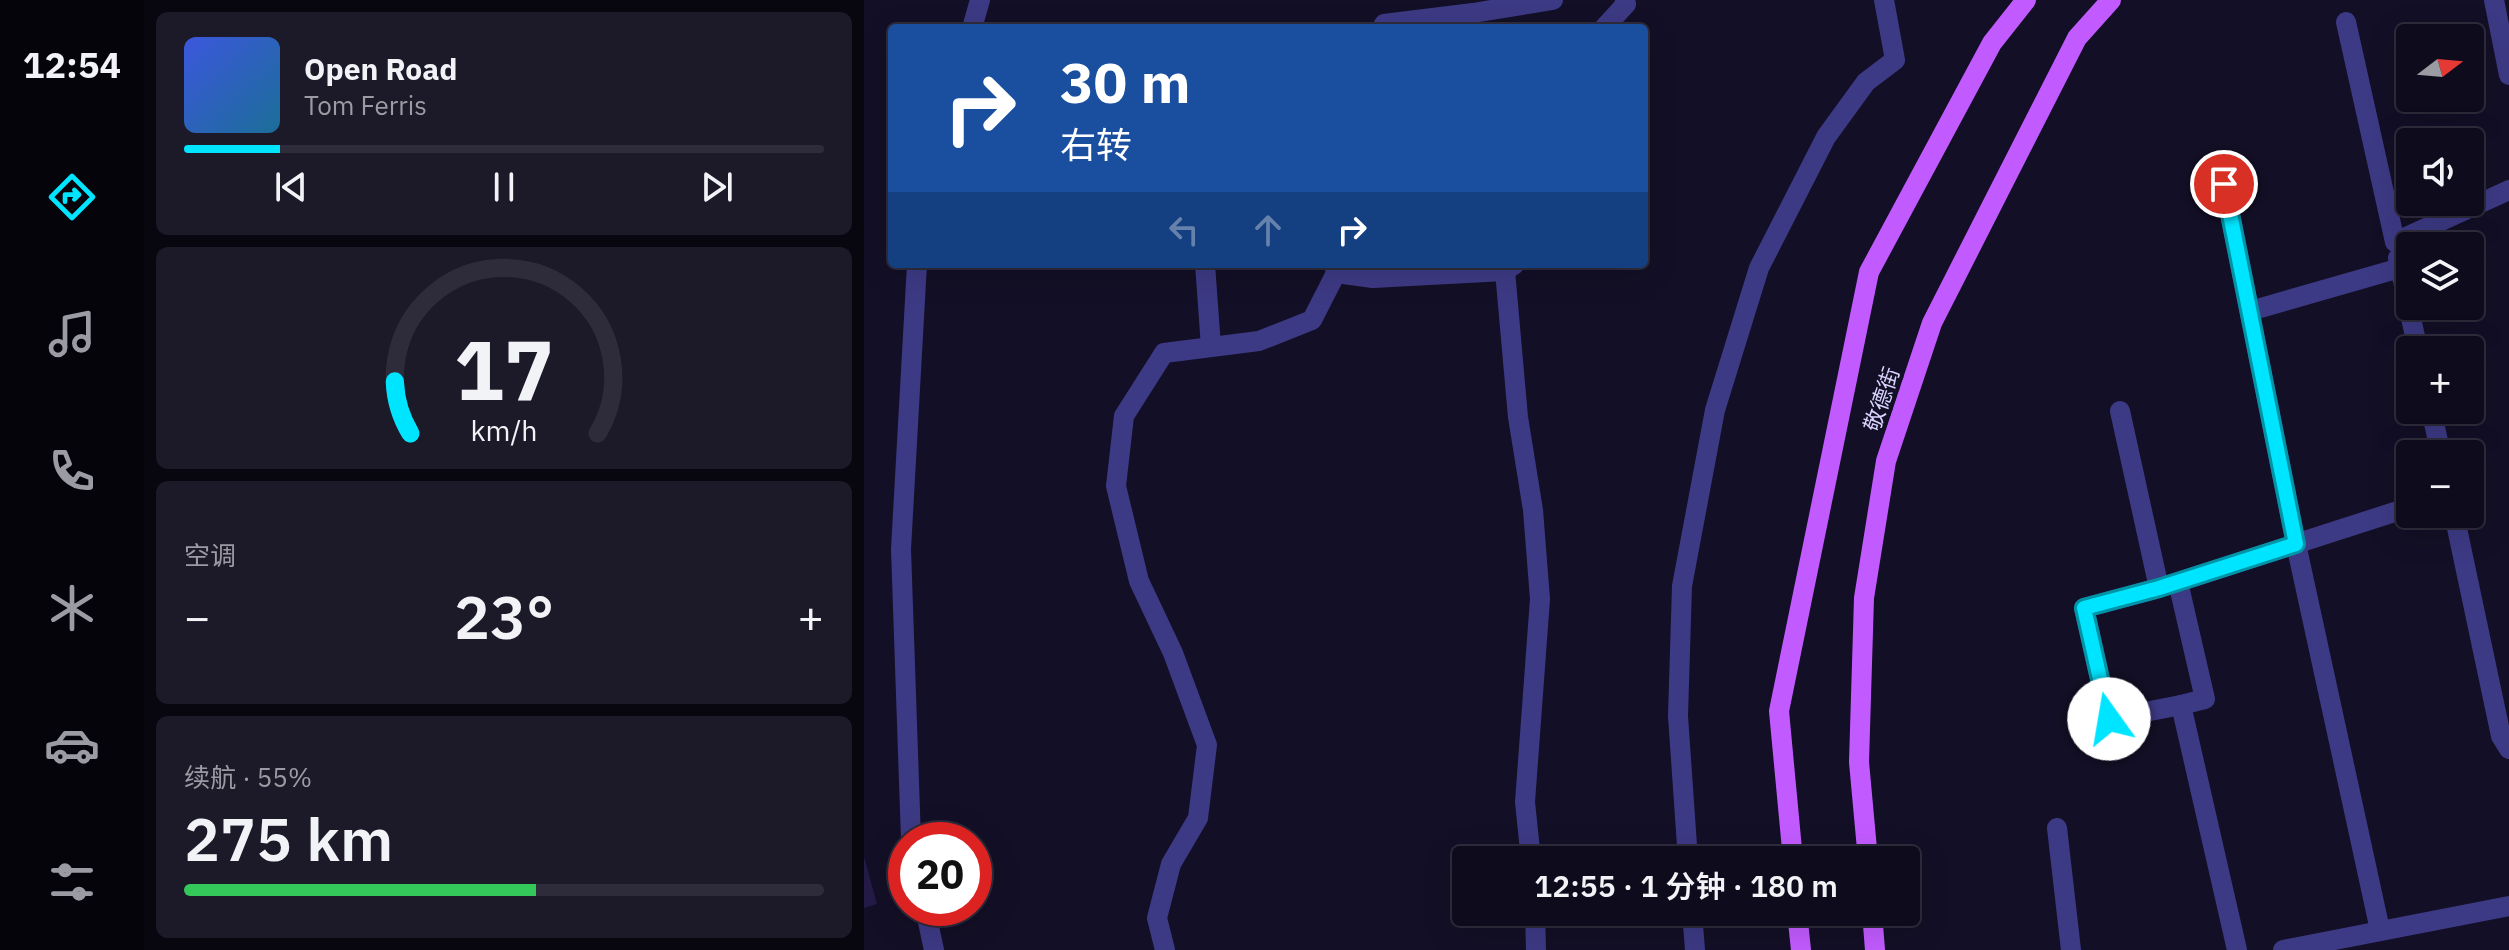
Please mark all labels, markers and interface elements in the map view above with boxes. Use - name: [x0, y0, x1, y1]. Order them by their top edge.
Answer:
- north arrow: [2396, 24, 2484, 112]
- map controls: [2396, 24, 2484, 528]
- text: 12:54: [23, 41, 121, 88]
- text: 30 m: [1060, 46, 1190, 118]
- text: Open Road: [304, 49, 457, 88]
- icon: right: [928, 56, 1032, 160]
- text: Tom Ferris: [304, 88, 427, 122]
- text: 右转: [1060, 121, 1132, 168]
- button: sound: [2396, 128, 2484, 216]
- pin: [2190, 150, 2258, 218]
- icon: arrive: [2202, 162, 2246, 206]
- icon: previous: [269, 165, 313, 209]
- icon: pause: [482, 165, 526, 209]
- icon: next: [695, 165, 739, 209]
- icon: directions: [44, 169, 100, 225]
- icon: left: [1162, 208, 1206, 252]
- icon: ahead: [1246, 208, 1290, 252]
- icon: right: [1330, 208, 1374, 252]
- button: layers: [2396, 232, 2484, 320]
- icon: music: [44, 306, 100, 362]
- text: 17: [454, 314, 554, 422]
- button: +: [2396, 336, 2484, 424]
- street label: 敬德街: [1857, 363, 1905, 435]
- text: km/h: [470, 412, 538, 449]
- button: −: [2396, 440, 2484, 528]
- icon: phone: [44, 443, 100, 499]
- text: 空调: [184, 538, 236, 572]
- text: 23°: [454, 577, 554, 656]
- icon: climate: [44, 580, 100, 636]
- text: −: [184, 588, 210, 645]
- text: +: [798, 588, 824, 645]
- position arrow: [2067, 677, 2151, 761]
- icon: car: [44, 717, 100, 773]
- text: 续航 · 55%: [184, 760, 312, 794]
- text: 275 km: [184, 799, 393, 878]
- speed limit sign: 20: [888, 822, 992, 926]
- icon: filters: [44, 854, 100, 910]
- text: 12:55 · 1 分钟 · 180 m: [1534, 866, 1838, 905]

